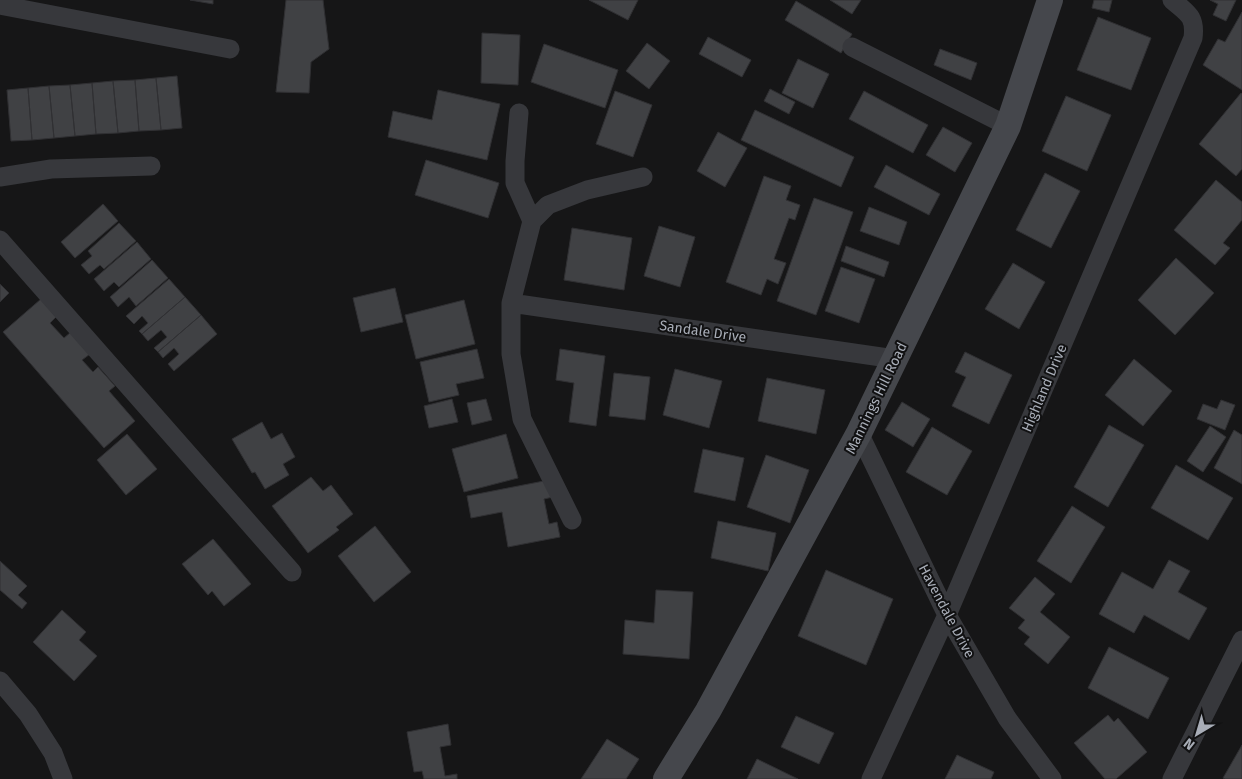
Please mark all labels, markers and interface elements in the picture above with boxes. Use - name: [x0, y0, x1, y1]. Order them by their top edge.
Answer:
- street label: Sandale Drive: [658, 317, 747, 346]
- street label: Mannings Hill Road: [842, 340, 911, 457]
- street label: Highland Drive: [1018, 342, 1071, 435]
- street label: Havendale Drive: [915, 561, 978, 661]
- north arrow: [1172, 709, 1222, 759]
- text: N: [1180, 734, 1198, 753]

